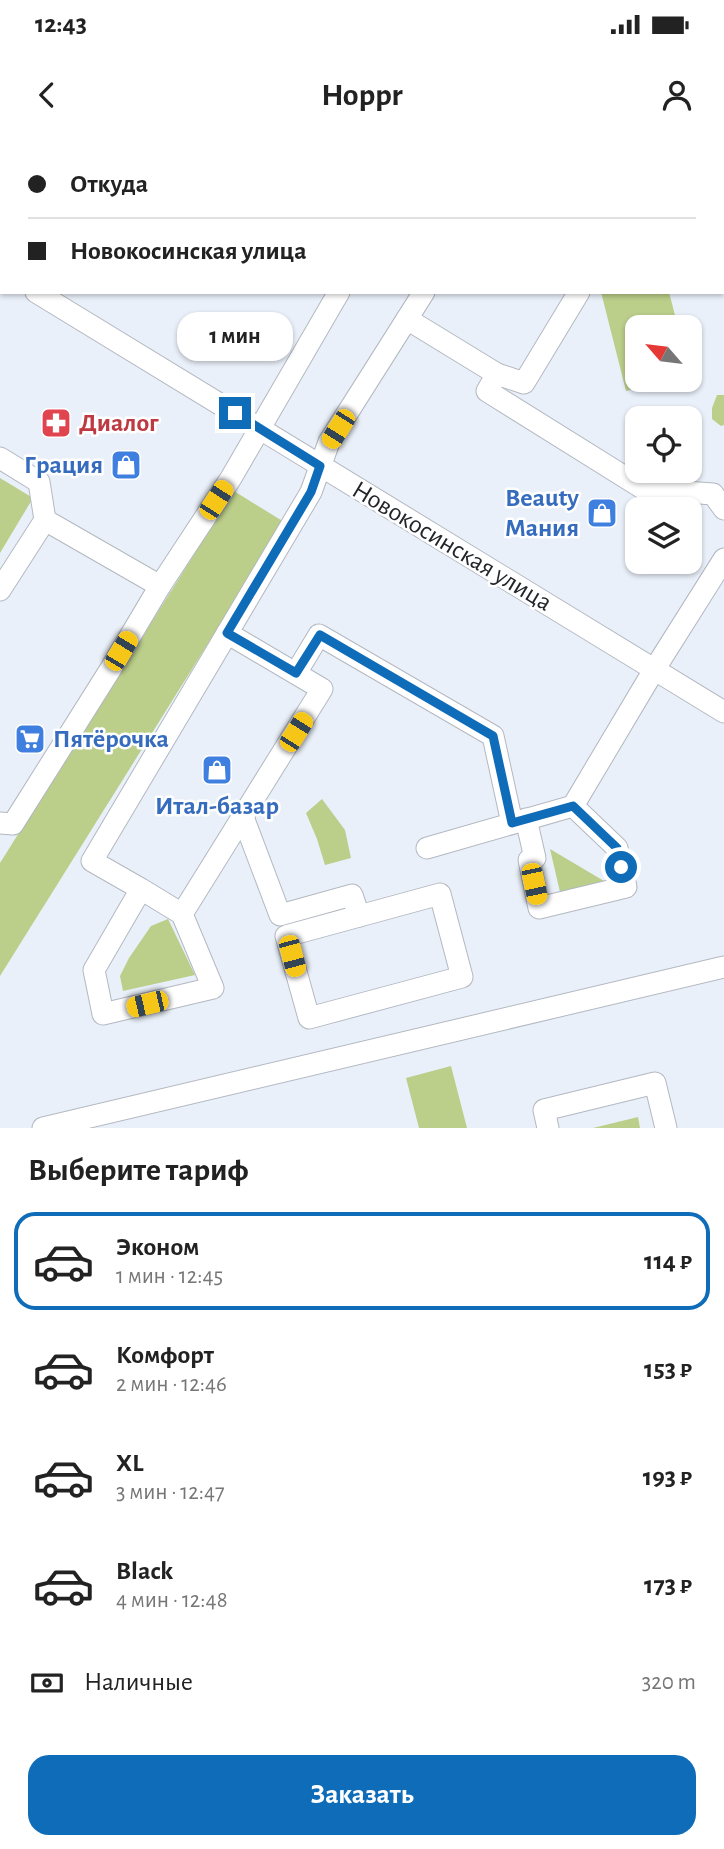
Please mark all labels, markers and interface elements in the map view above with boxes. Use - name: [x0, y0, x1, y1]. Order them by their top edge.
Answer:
- text: 12:43: [35, 11, 87, 37]
- icon: back: [28, 76, 66, 114]
- icon: person: [658, 76, 696, 114]
- text: Hoppr: [321, 79, 403, 111]
- text: Откуда: [70, 171, 148, 197]
- text: Новокосинская улица: [70, 238, 307, 264]
- callout: 1 мин: [177, 312, 293, 360]
- north arrow: [625, 315, 702, 392]
- map controls: [625, 315, 702, 574]
- text: 1 мин: [209, 325, 261, 348]
- route end: [219, 397, 251, 429]
- pharmacy icon: Диалог: [39, 406, 73, 440]
- car: [318, 406, 359, 452]
- button: locate: [625, 406, 702, 483]
- place label: Диалог: [79, 410, 159, 436]
- shop icon: Грация: [109, 448, 143, 482]
- place label: Грация: [24, 452, 103, 478]
- street label: Новокосинская улица: [348, 476, 557, 616]
- car: [196, 477, 237, 523]
- place label: Beauty Мания: [505, 485, 579, 541]
- shop icon: Beauty Мания: [585, 496, 619, 530]
- button: layers: [625, 497, 702, 574]
- car: [102, 628, 141, 674]
- car: [276, 709, 317, 755]
- supermarket icon: Пятёрочка: [13, 722, 47, 756]
- place label: Пятёрочка: [53, 726, 169, 752]
- shop icon: Итал-базар: [200, 753, 234, 787]
- place label: Итал-базар: [155, 793, 279, 819]
- route start: [605, 851, 637, 883]
- car: [520, 861, 549, 907]
- car: [277, 933, 308, 979]
- car: [125, 989, 170, 1019]
- text: Выберите тариф: [28, 1154, 249, 1186]
- icon: car: [32, 1230, 95, 1293]
- text: Эконом: [116, 1234, 199, 1260]
- text: 114 ₽: [644, 1248, 692, 1274]
- text: 1 мин · 12:45: [116, 1265, 223, 1288]
- icon: car: [32, 1338, 95, 1401]
- text: Комфорт: [116, 1342, 214, 1368]
- text: 153 ₽: [644, 1356, 692, 1382]
- text: 2 мин · 12:46: [116, 1373, 227, 1396]
- icon: car: [32, 1446, 95, 1509]
- text: XL: [116, 1450, 143, 1476]
- text: 193 ₽: [643, 1464, 692, 1490]
- text: 3 мин · 12:47: [116, 1481, 225, 1504]
- icon: car: [32, 1554, 95, 1617]
- text: Black: [116, 1558, 173, 1584]
- text: 173 ₽: [644, 1572, 692, 1598]
- text: 4 мин · 12:48: [116, 1589, 228, 1612]
- icon: cash: [28, 1664, 66, 1702]
- text: Наличные: [84, 1669, 193, 1695]
- text: 320 m: [642, 1671, 696, 1694]
- button: Заказать: [28, 1755, 696, 1835]

